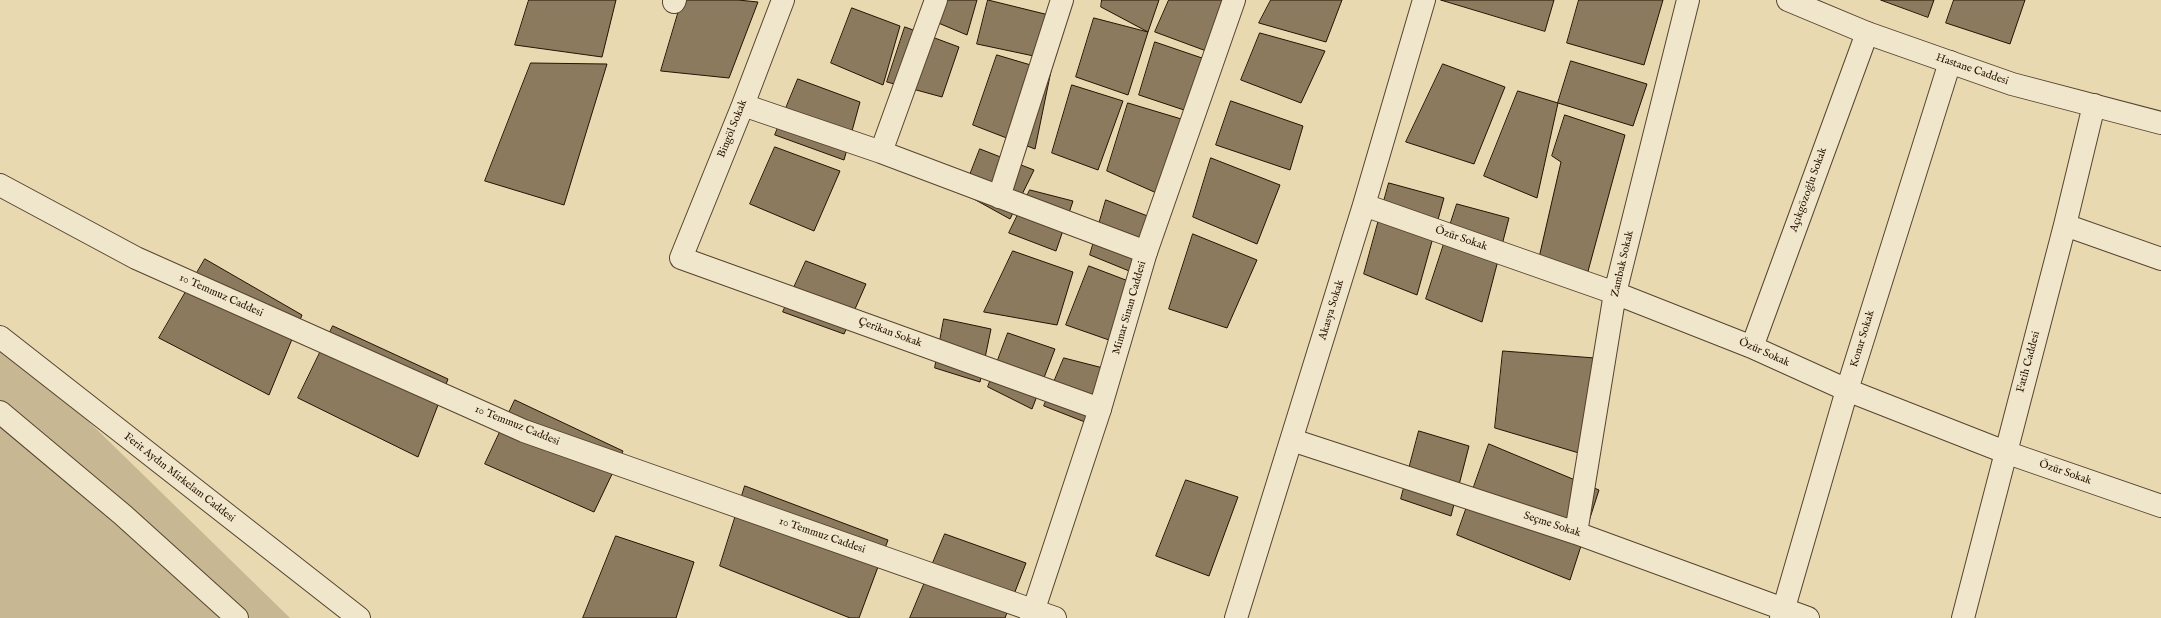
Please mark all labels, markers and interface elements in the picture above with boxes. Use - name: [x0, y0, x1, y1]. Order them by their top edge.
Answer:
- street label: Hastane Caddesi: [1934, 51, 2010, 89]
- street label: Bingöl Sokak: [715, 98, 751, 160]
- street label: Açıkgözoğlu Sokak: [1788, 146, 1830, 234]
- street label: Özür Sokak: [1433, 224, 1489, 254]
- street label: Zambak Sokak: [1609, 229, 1637, 299]
- street label: Mimar Sinan Caddesi: [1110, 260, 1150, 356]
- street label: 10 Temmuz Caddesi: [177, 272, 265, 320]
- street label: Akasya Sokak: [1317, 278, 1347, 342]
- street label: Konar Sokak: [1848, 309, 1878, 369]
- street label: Çerikan Sokak: [856, 315, 924, 351]
- street label: Fatih Caddesi: [2015, 330, 2043, 394]
- street label: Özür Sokak: [1736, 336, 1792, 370]
- street label: 10 Temmuz Caddesi: [473, 403, 561, 449]
- street label: Ferit Aydın Mirkelam Caddesi: [121, 430, 237, 526]
- street label: Özür Sokak: [2037, 458, 2093, 488]
- street label: Seçme Sokak: [1522, 510, 1582, 540]
- street label: 10 Temmuz Caddesi: [777, 515, 867, 557]

